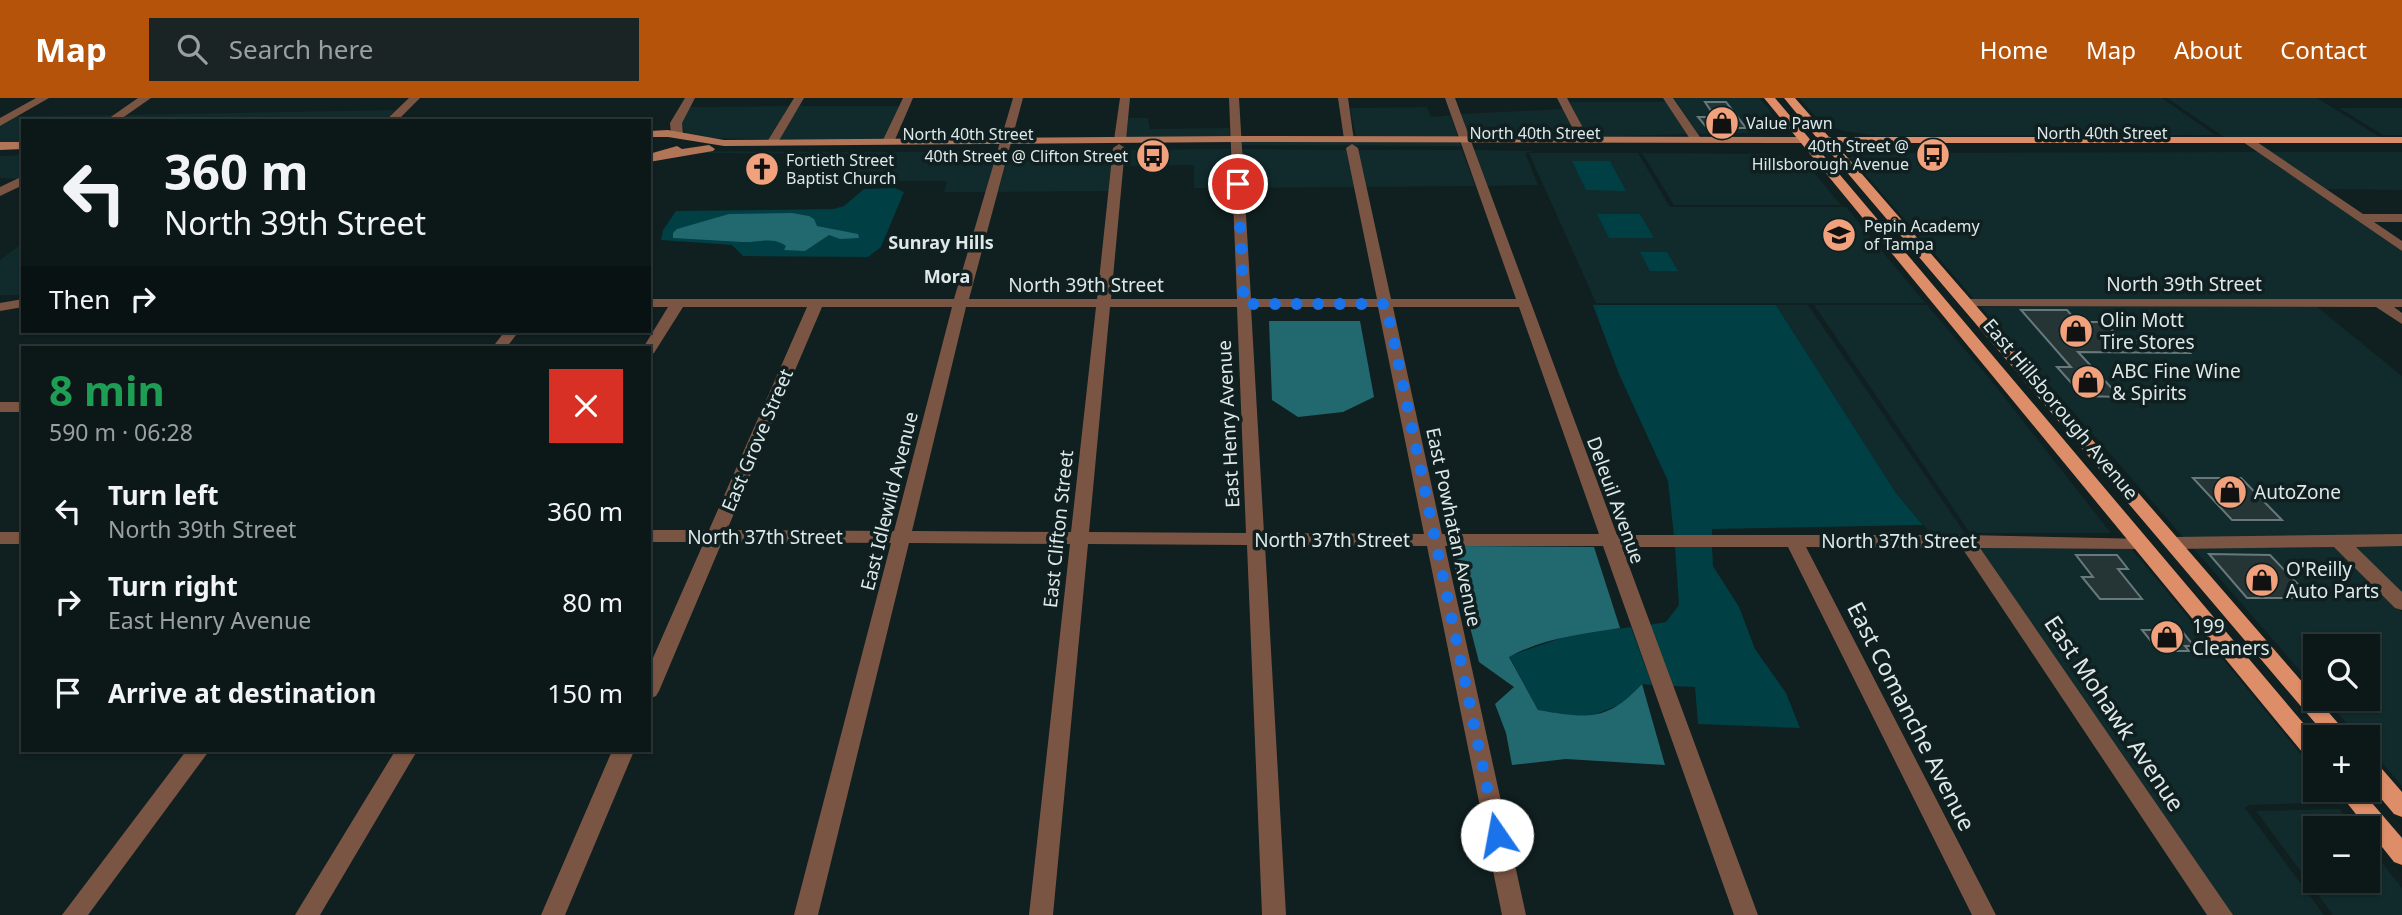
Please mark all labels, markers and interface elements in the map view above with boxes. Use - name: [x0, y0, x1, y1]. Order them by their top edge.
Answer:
- search box: [149, 18, 639, 81]
- text: Map: [35, 27, 107, 72]
- icon: search: [173, 30, 211, 68]
- text: Search here: [229, 31, 373, 67]
- text: Home: [1980, 33, 2048, 66]
- text: Map: [2086, 33, 2136, 66]
- text: About: [2174, 33, 2242, 66]
- text: Contact: [2280, 33, 2367, 66]
- shop icon: Value Pawn: [1703, 104, 1741, 142]
- place label: Value Pawn: [1746, 112, 1833, 134]
- street label: North 40th Street: [1469, 122, 1601, 144]
- street label: North 40th Street: [2036, 122, 2168, 144]
- street label: North 40th Street: [902, 123, 1034, 145]
- place label: 40th Street @ Hillsborough Avenue: [1752, 135, 1909, 175]
- bus stop icon: 40th Street @ Hillsborough Avenue: [1914, 136, 1952, 174]
- bus stop icon: 40th Street @ Clifton Street: [1134, 137, 1172, 175]
- text: 360 m: [164, 138, 309, 204]
- place label: 40th Street @ Clifton Street: [924, 145, 1128, 167]
- icon: left: [49, 147, 140, 238]
- place label: Fortieth Street Baptist Church: [786, 149, 896, 189]
- church icon: Fortieth Street Baptist Church: [743, 150, 781, 188]
- pin: [1208, 154, 1268, 214]
- icon: arrive: [1219, 165, 1257, 203]
- text: North 39th Street: [164, 201, 426, 244]
- place label: Pepin Academy of Tampa: [1864, 215, 1980, 255]
- school or university icon: Pepin Academy of Tampa: [1820, 216, 1858, 254]
- district label: Sunray Hills: [888, 230, 994, 254]
- district label: Mora: [924, 264, 970, 288]
- street label: North 39th Street: [2106, 271, 2262, 297]
- street label: North 39th Street: [1008, 272, 1164, 298]
- icon: right: [124, 280, 162, 318]
- text: Then: [49, 281, 110, 317]
- place label: Olin Mott Tire Stores: [2100, 307, 2195, 355]
- shop icon: Olin Mott Tire Stores: [2057, 312, 2095, 350]
- street label: East Hillsborough Avenue: [1977, 313, 2145, 505]
- street label: East Henry Avenue: [1211, 340, 1245, 508]
- place label: ABC Fine Wine & Spirits: [2112, 358, 2241, 406]
- text: 8 min: [49, 361, 165, 418]
- shop icon: ABC Fine Wine & Spirits: [2069, 363, 2107, 401]
- street label: East Grove Street: [715, 364, 799, 515]
- button: close: [549, 369, 623, 443]
- street label: East Idlewild Avenue: [854, 409, 924, 593]
- text: 590 m · 06:28: [49, 416, 193, 448]
- street label: East Powhatan Avenue: [1420, 425, 1488, 629]
- street label: Deleuil Avenue: [1581, 433, 1651, 567]
- street label: East Clifton Street: [1037, 449, 1079, 609]
- shop icon: AutoZone: [2211, 473, 2249, 511]
- text: Turn left: [108, 477, 219, 513]
- place label: AutoZone: [2254, 479, 2341, 505]
- icon: left: [49, 492, 87, 530]
- text: 360 m: [547, 493, 623, 529]
- text: North 39th Street: [108, 513, 296, 545]
- street label: North 37th Street: [687, 524, 843, 550]
- street label: North 37th Street: [1254, 527, 1410, 553]
- street label: North 37th Street: [1821, 528, 1977, 554]
- place label: O'Reilly Auto Parts: [2286, 556, 2379, 604]
- shop icon: O'Reilly Auto Parts: [2243, 561, 2281, 599]
- text: Turn right: [108, 568, 238, 604]
- icon: right: [49, 583, 87, 621]
- text: 80 m: [562, 584, 623, 620]
- street label: East Comanche Avenue: [1840, 596, 1984, 836]
- text: East Henry Avenue: [108, 604, 311, 636]
- street label: East Mohawk Avenue: [2037, 609, 2193, 817]
- place label: 199 Cleaners: [2192, 613, 2270, 661]
- shop icon: 199 Cleaners: [2148, 618, 2186, 656]
- map controls: [2303, 634, 2380, 893]
- button: search: [2303, 634, 2380, 711]
- icon: arrive: [49, 674, 87, 712]
- text: Arrive at destination: [108, 675, 377, 711]
- text: 150 m: [547, 675, 623, 711]
- button: +: [2303, 725, 2380, 802]
- position arrow: [1460, 798, 1534, 872]
- button: −: [2303, 816, 2380, 893]

